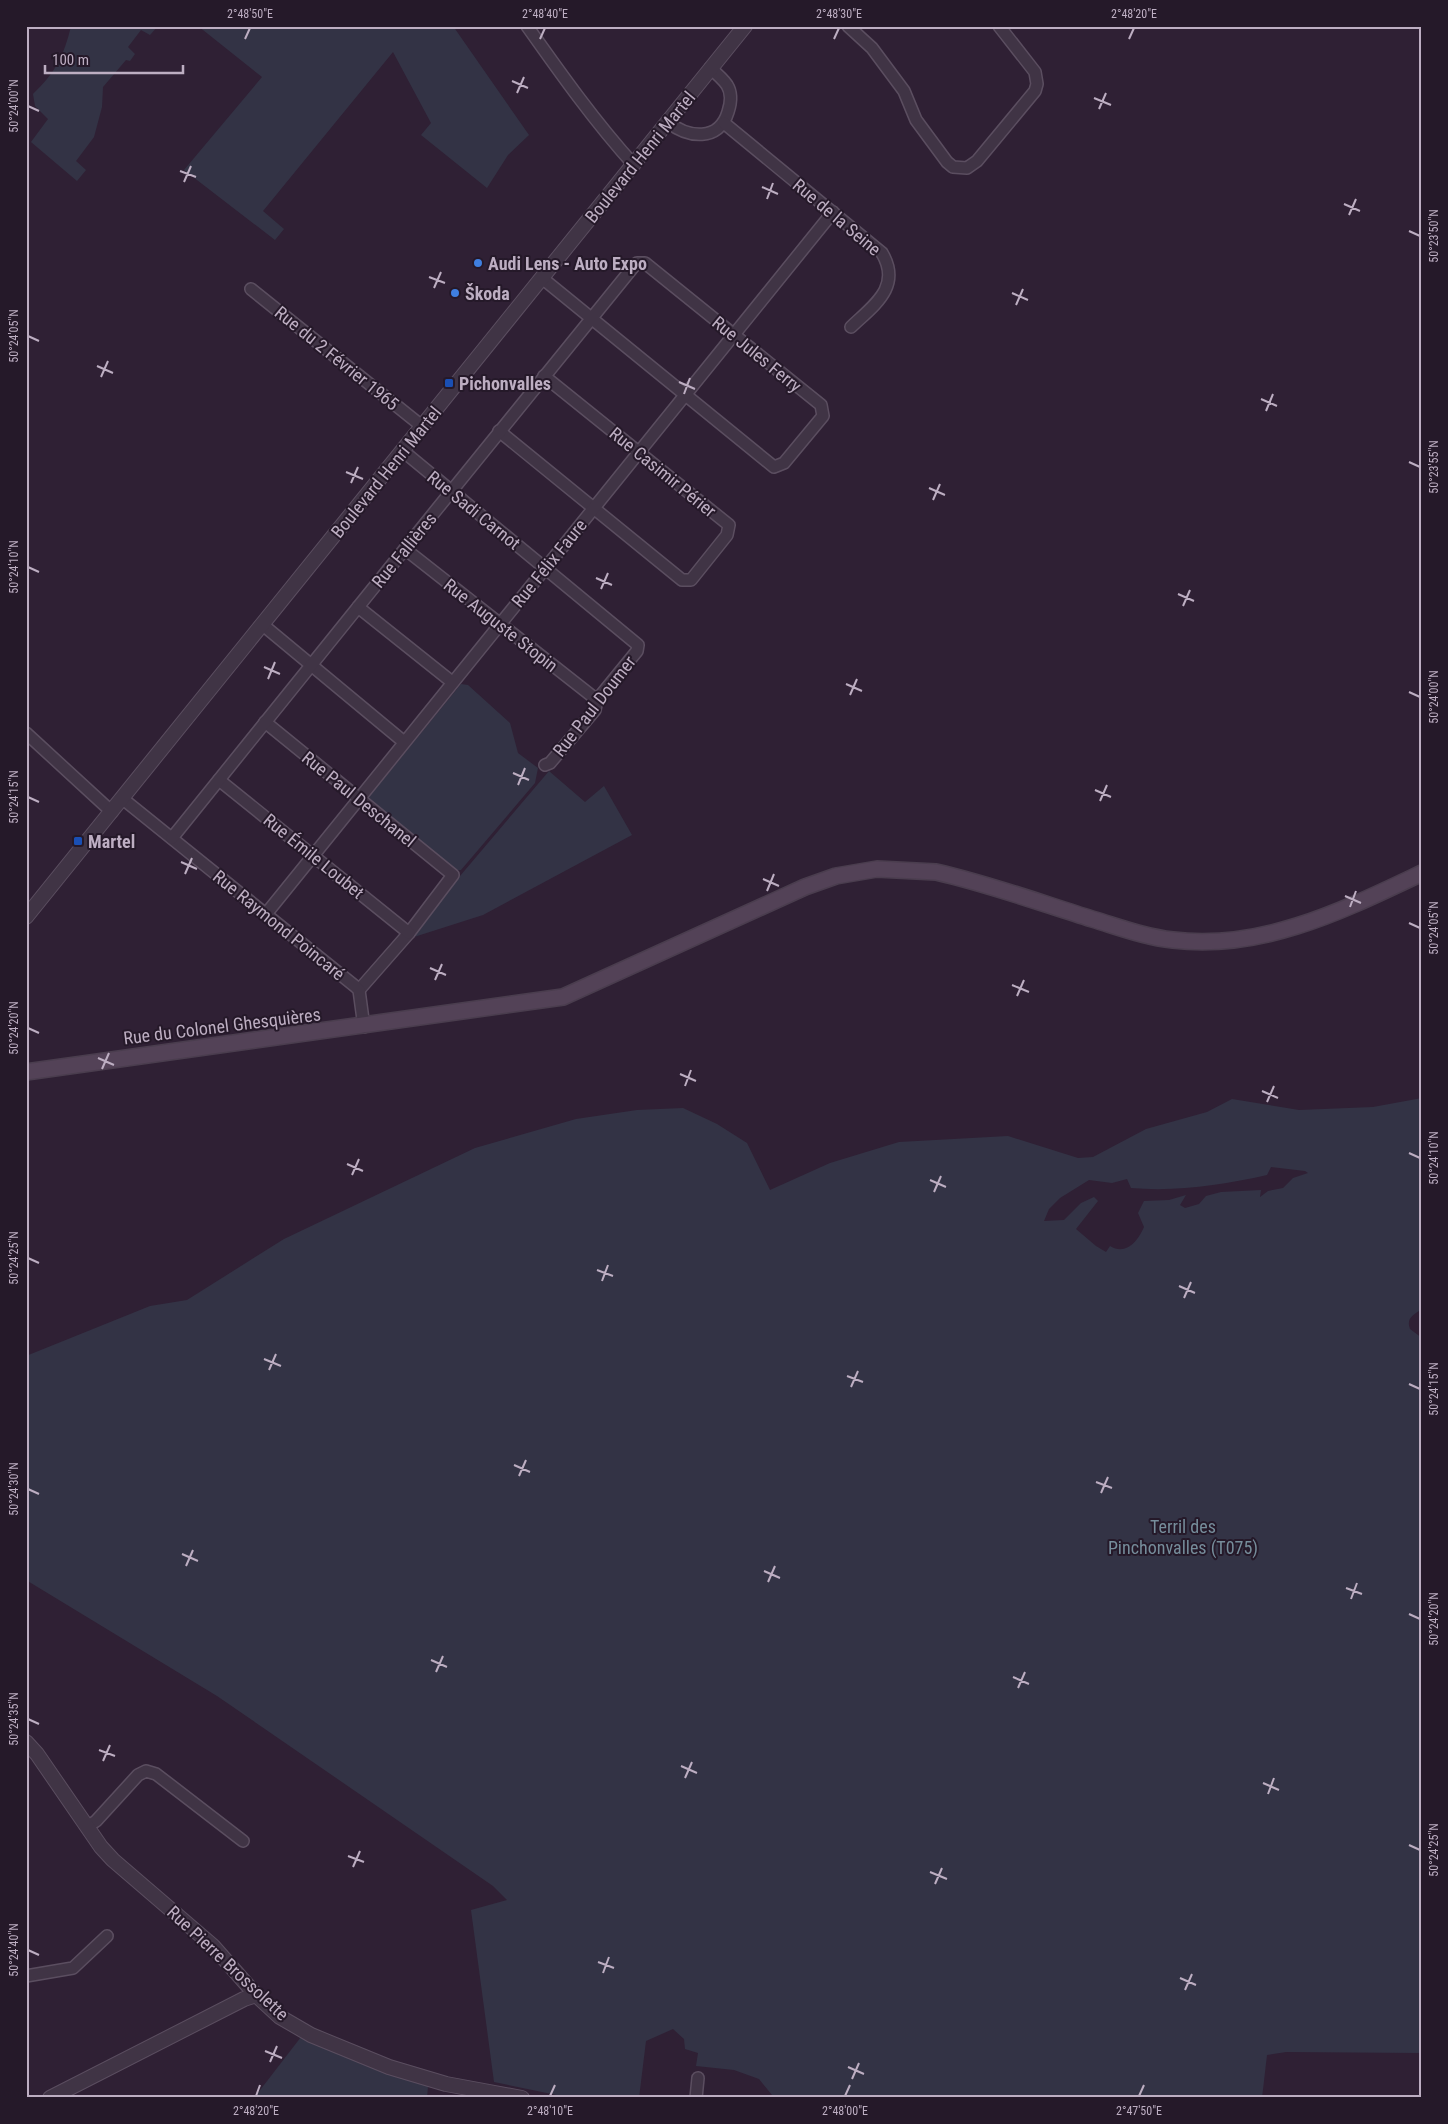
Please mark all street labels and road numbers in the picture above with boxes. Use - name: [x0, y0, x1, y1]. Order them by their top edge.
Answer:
- street label: Boulevard Henri Martel: [581, 87, 699, 227]
- street label: Rue de la Seine: [789, 174, 885, 260]
- street label: Rue du 2 Février 1965: [271, 302, 403, 414]
- street label: Rue Jules Ferry: [708, 312, 806, 397]
- street label: Boulevard Henri Martel: [327, 402, 445, 542]
- street label: Rue Casimir Périer: [605, 423, 721, 522]
- street label: Rue Sadi Carnot: [423, 466, 525, 554]
- street label: Rue Fallières: [367, 508, 441, 592]
- street label: Rue Félix Faure: [507, 515, 591, 611]
- street label: Rue Auguste Stopin: [440, 574, 562, 676]
- street label: Rue Paul Doumer: [548, 651, 640, 760]
- street label: Rue Paul Deschanel: [298, 747, 420, 851]
- street label: Rue Émile Loubet: [260, 809, 368, 903]
- street label: Rue Raymond Poincaré: [209, 865, 349, 985]
- street label: Rue du Colonel Ghesquières: [122, 1003, 322, 1049]
- street label: Rue Pierre Brossolette: [163, 1901, 293, 2025]

